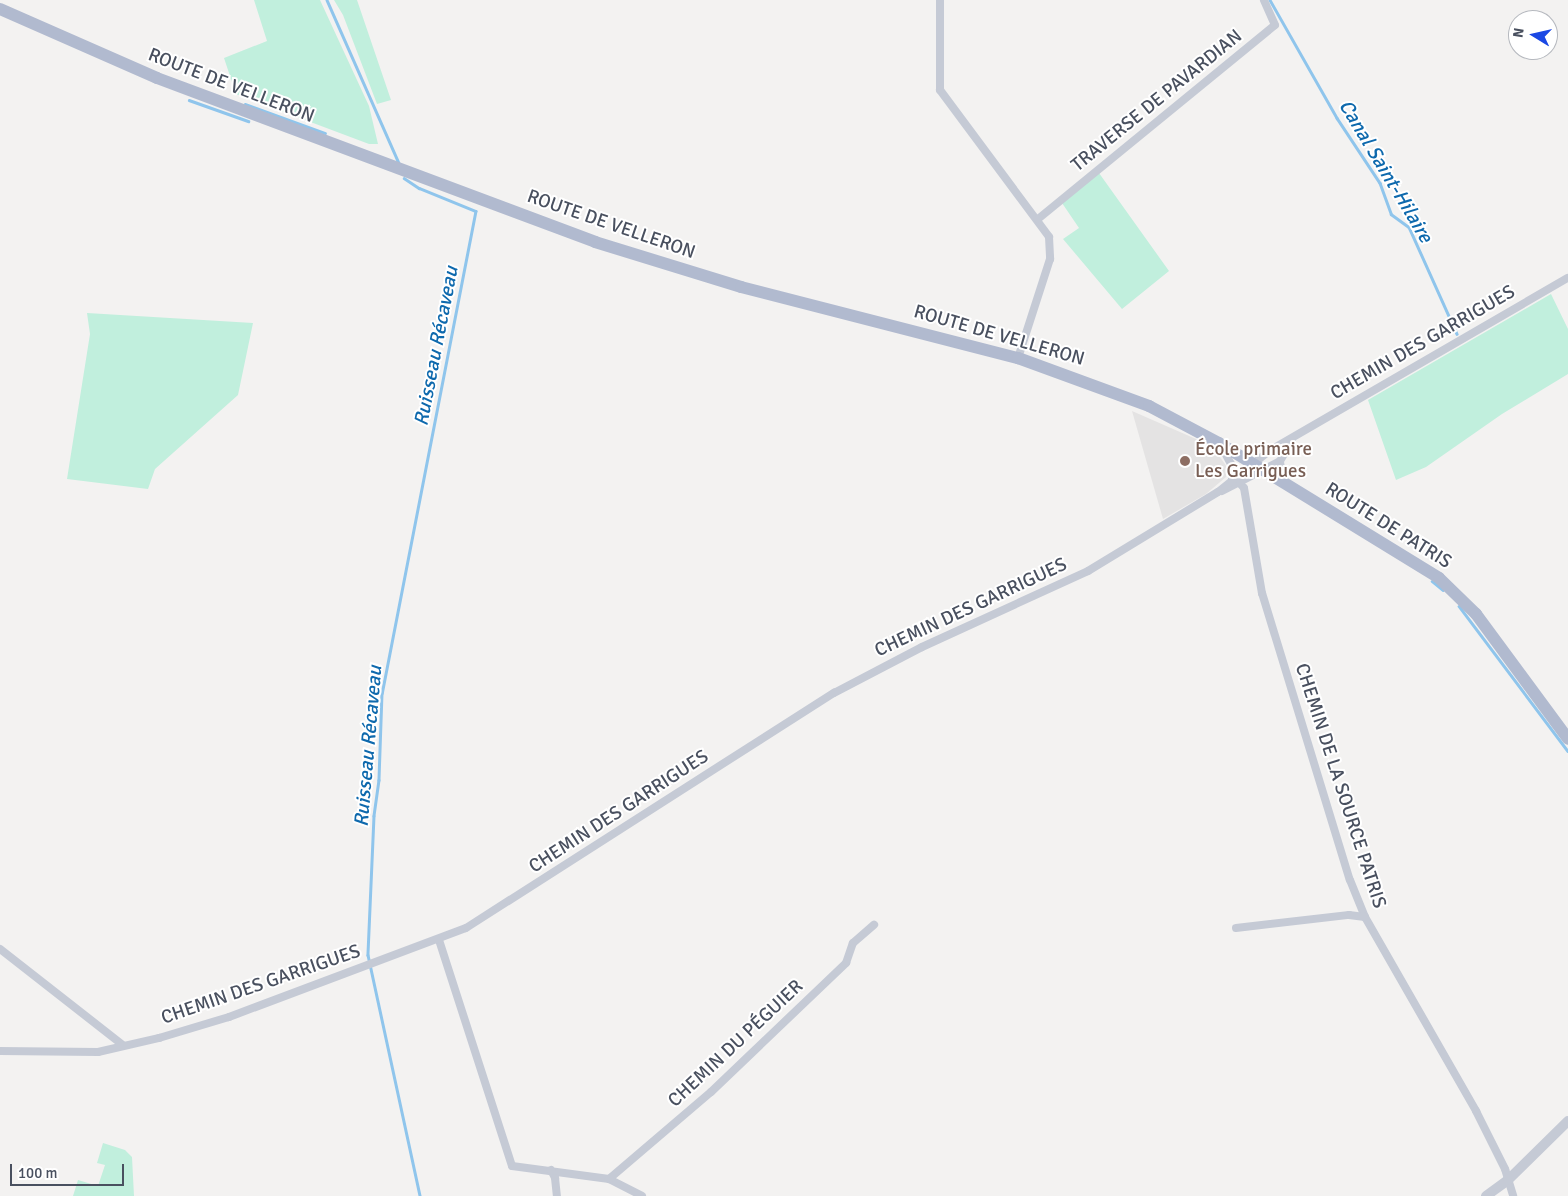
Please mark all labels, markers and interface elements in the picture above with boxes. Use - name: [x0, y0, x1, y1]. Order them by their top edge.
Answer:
- north arrow: [1508, 10, 1558, 60]
- street label: TRAVERSE DE PAVARDIAN: [1067, 25, 1247, 177]
- text: N: [1510, 27, 1528, 39]
- street label: ROUTE DE VELLERON: [145, 44, 317, 128]
- water label: Canal Saint-Hilaire: [1334, 95, 1438, 247]
- street label: ROUTE DE VELLERON: [524, 186, 698, 264]
- water label: Ruisseau Récaveau: [409, 264, 463, 428]
- street label: CHEMIN DES GARRIGUES: [1327, 281, 1519, 405]
- street label: ROUTE DE VELLERON: [911, 301, 1087, 371]
- place label: École primaire Les Garrigues: [1195, 439, 1312, 483]
- marker: École primaire Les Garrigues: [1179, 455, 1191, 467]
- street label: ROUTE DE PATRIS: [1321, 478, 1455, 574]
- street label: CHEMIN DES GARRIGUES: [871, 553, 1071, 663]
- street label: CHEMIN DE LA SOURCE PATRIS: [1290, 661, 1390, 911]
- water label: Ruisseau Récaveau: [349, 664, 387, 828]
- street label: CHEMIN DES GARRIGUES: [525, 745, 713, 879]
- street label: CHEMIN DES GARRIGUES: [158, 940, 364, 1030]
- street label: CHEMIN DU PÉGUIER: [664, 976, 808, 1112]
- scale bar: [12, 1154, 126, 1186]
- text: 100 m: [18, 1164, 58, 1182]

